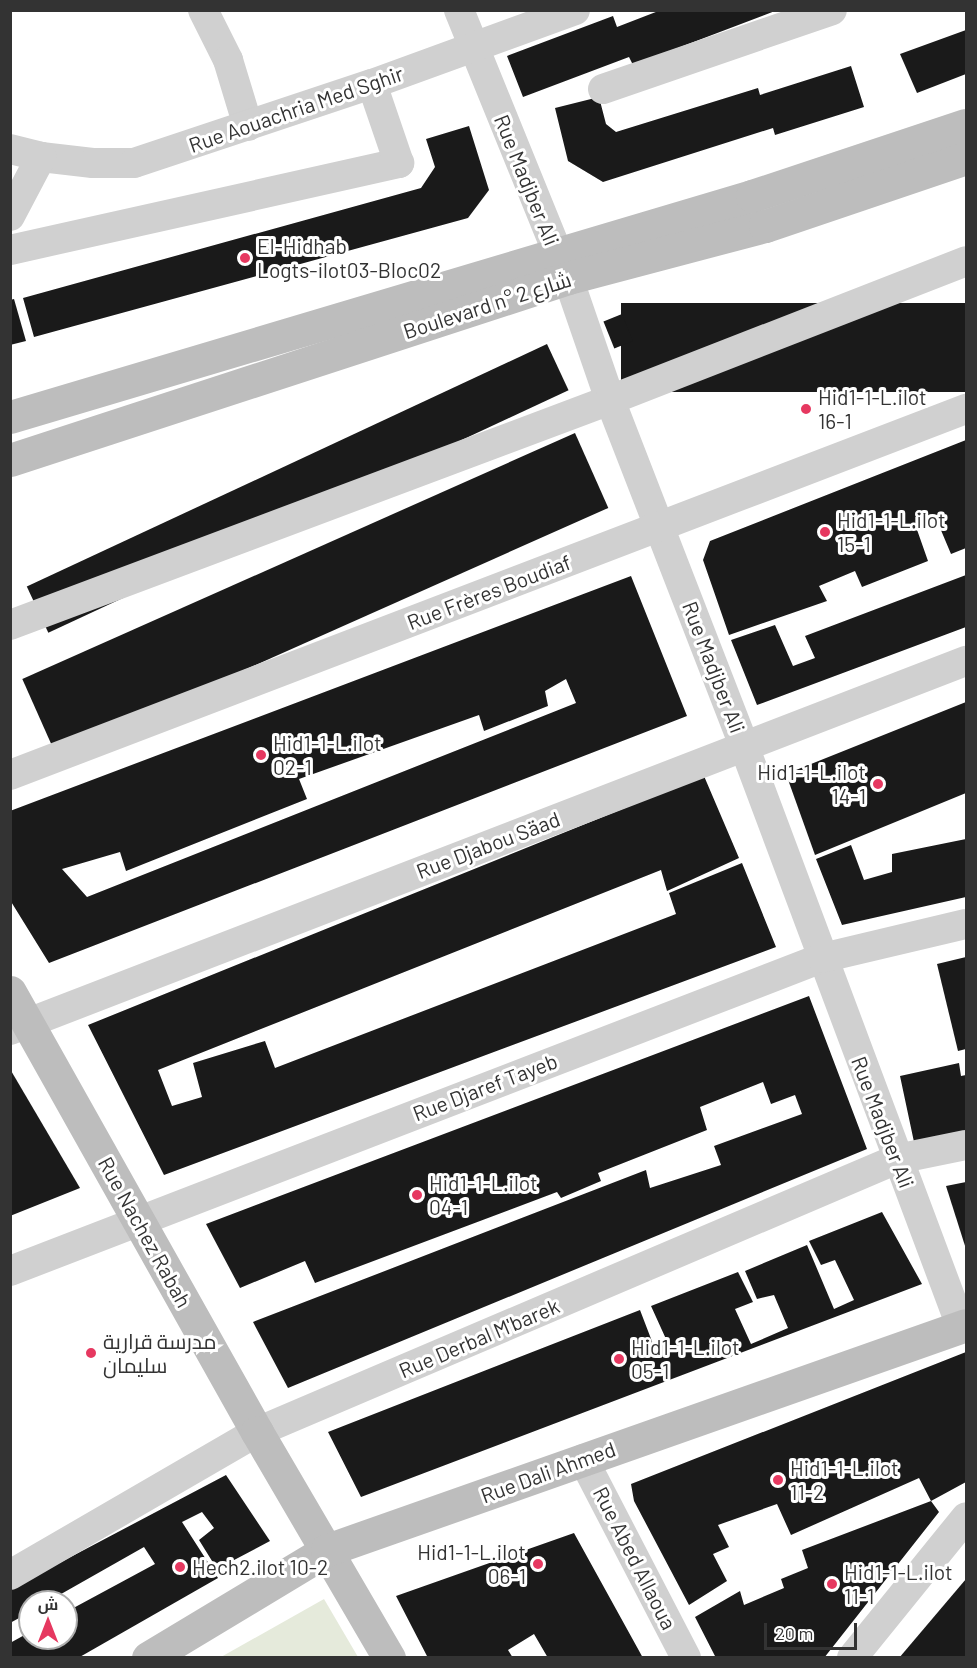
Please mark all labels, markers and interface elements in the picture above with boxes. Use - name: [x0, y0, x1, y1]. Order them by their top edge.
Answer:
- street label: Rue Aouachria Med Sghir: [185, 60, 407, 158]
- street label: Rue Madjber Ali: [489, 111, 565, 249]
- place label: El-Hidhab Logts-ilot03-Bloc02: [257, 233, 441, 283]
- marker: El-Hidhab Logts-ilot03-Bloc02: [238, 251, 252, 265]
- street label: Boulevard n° شارع 2: [400, 266, 574, 344]
- place label: Hid1-1-L.ilot 16-1: [818, 384, 927, 434]
- marker: Hid1-1-L.ilot 16-1: [799, 402, 813, 416]
- place label: Hid1-1-L.ilot 15-1: [837, 507, 946, 557]
- marker: Hid1-1-L.ilot 15-1: [818, 525, 832, 539]
- street label: Rue Frères Boudiaf: [403, 549, 575, 635]
- street label: Rue Madjber Ali: [677, 598, 751, 736]
- place label: Hid1-1-L.ilot 02-1: [273, 730, 382, 780]
- marker: Hid1-1-L.ilot 02-1: [254, 748, 268, 762]
- place label: Hid1-1-L.ilot 14-1: [757, 759, 866, 809]
- marker: Hid1-1-L.ilot 14-1: [871, 777, 885, 791]
- street label: Rue Djabou Säad: [413, 806, 563, 884]
- street label: Rue Djaref Tayeb: [409, 1048, 561, 1126]
- street label: Rue Madjber Ali: [846, 1053, 920, 1191]
- street label: Rue Nachez Rabah: [93, 1152, 197, 1312]
- place label: Hid1-1-L.ilot 04-1: [429, 1170, 538, 1220]
- marker: Hid1-1-L.ilot 04-1: [410, 1188, 424, 1202]
- street label: Rue Derbal M'barek: [395, 1293, 563, 1383]
- place label: مدرسة قرارية سليمان: [103, 1328, 217, 1378]
- place label: Hid1-1-L.ilot 05-1: [631, 1334, 740, 1384]
- marker: مدرسة قرارية سليمان: [84, 1346, 98, 1360]
- marker: Hid1-1-L.ilot 05-1: [612, 1352, 626, 1366]
- street label: Rue Dali Ahmed: [477, 1436, 619, 1508]
- place label: Hid1-1-L.ilot 11-2: [790, 1455, 899, 1505]
- marker: Hid1-1-L.ilot 11-2: [771, 1473, 785, 1487]
- street label: Rue Abed Allaoua: [588, 1482, 682, 1634]
- place label: Hid1-1-L.ilot 06-1: [417, 1539, 526, 1589]
- place label: Hech2.ilot 10-2: [192, 1554, 328, 1580]
- marker: Hid1-1-L.ilot 06-1: [531, 1557, 545, 1571]
- place label: Hid1-1-L.ilot 11-1: [844, 1559, 953, 1609]
- marker: Hech2.ilot 10-2: [173, 1560, 187, 1574]
- marker: Hid1-1-L.ilot 11-1: [825, 1577, 839, 1591]
- north arrow: [18, 1590, 78, 1650]
- text: ش: [38, 1594, 58, 1613]
- scale bar: [767, 1611, 860, 1649]
- text: 20 m: [775, 1622, 813, 1644]

